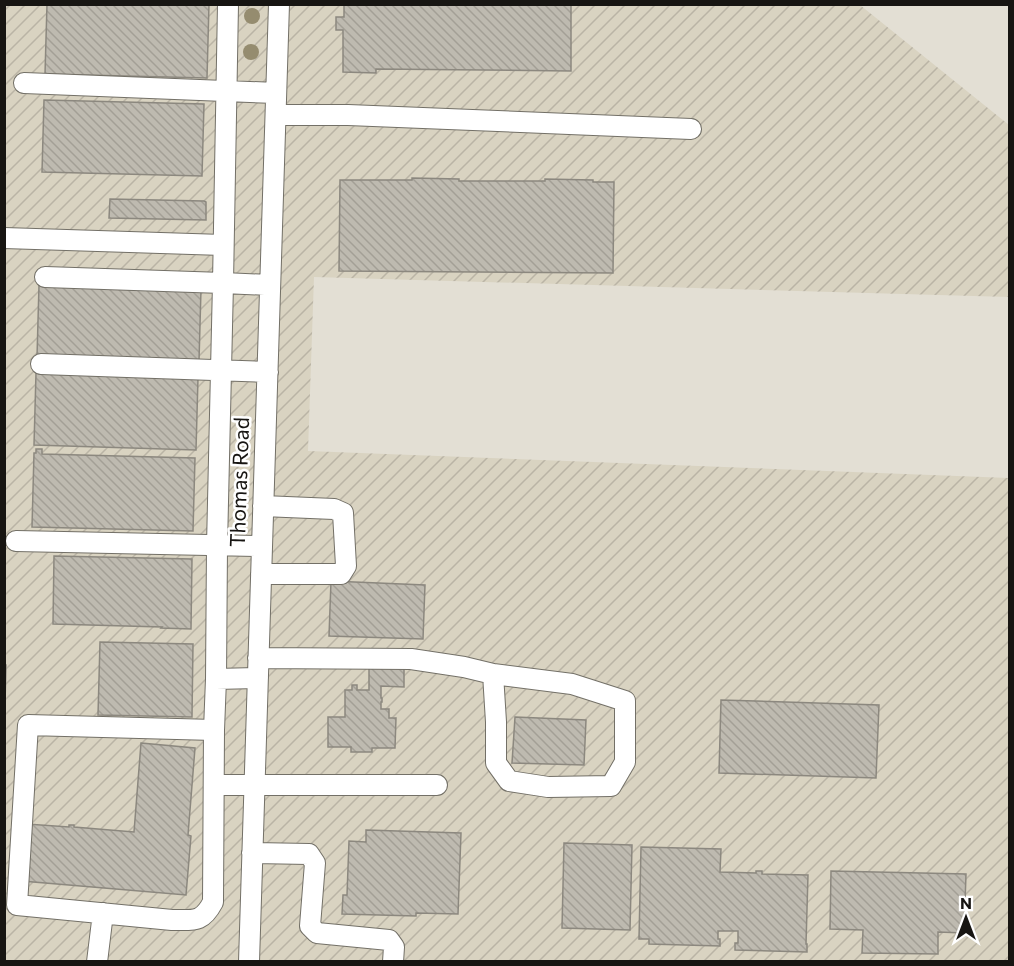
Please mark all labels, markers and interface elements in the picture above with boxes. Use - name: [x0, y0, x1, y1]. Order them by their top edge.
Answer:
- street label: Thomas Road: [224, 417, 253, 547]
- north arrow: [936, 888, 996, 948]
- text: N: [960, 893, 972, 912]

